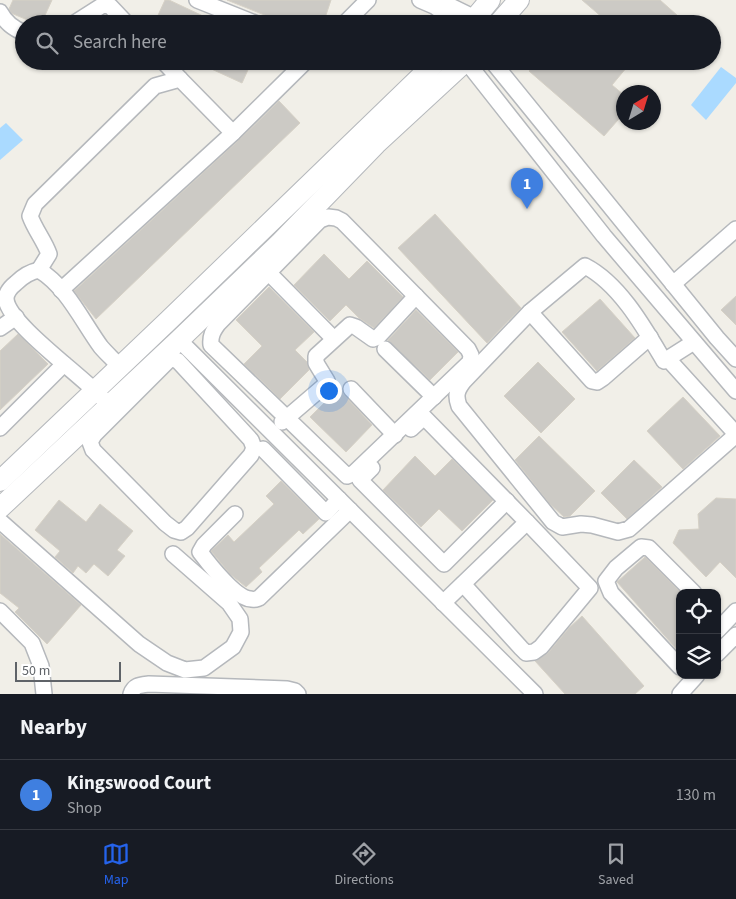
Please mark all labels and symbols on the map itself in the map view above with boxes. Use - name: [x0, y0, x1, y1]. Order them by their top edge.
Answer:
- north arrow: [616, 85, 661, 130]
- pin: 1: [511, 168, 543, 209]
- your location: [316, 378, 342, 404]
- scale bar: [15, 659, 121, 682]

